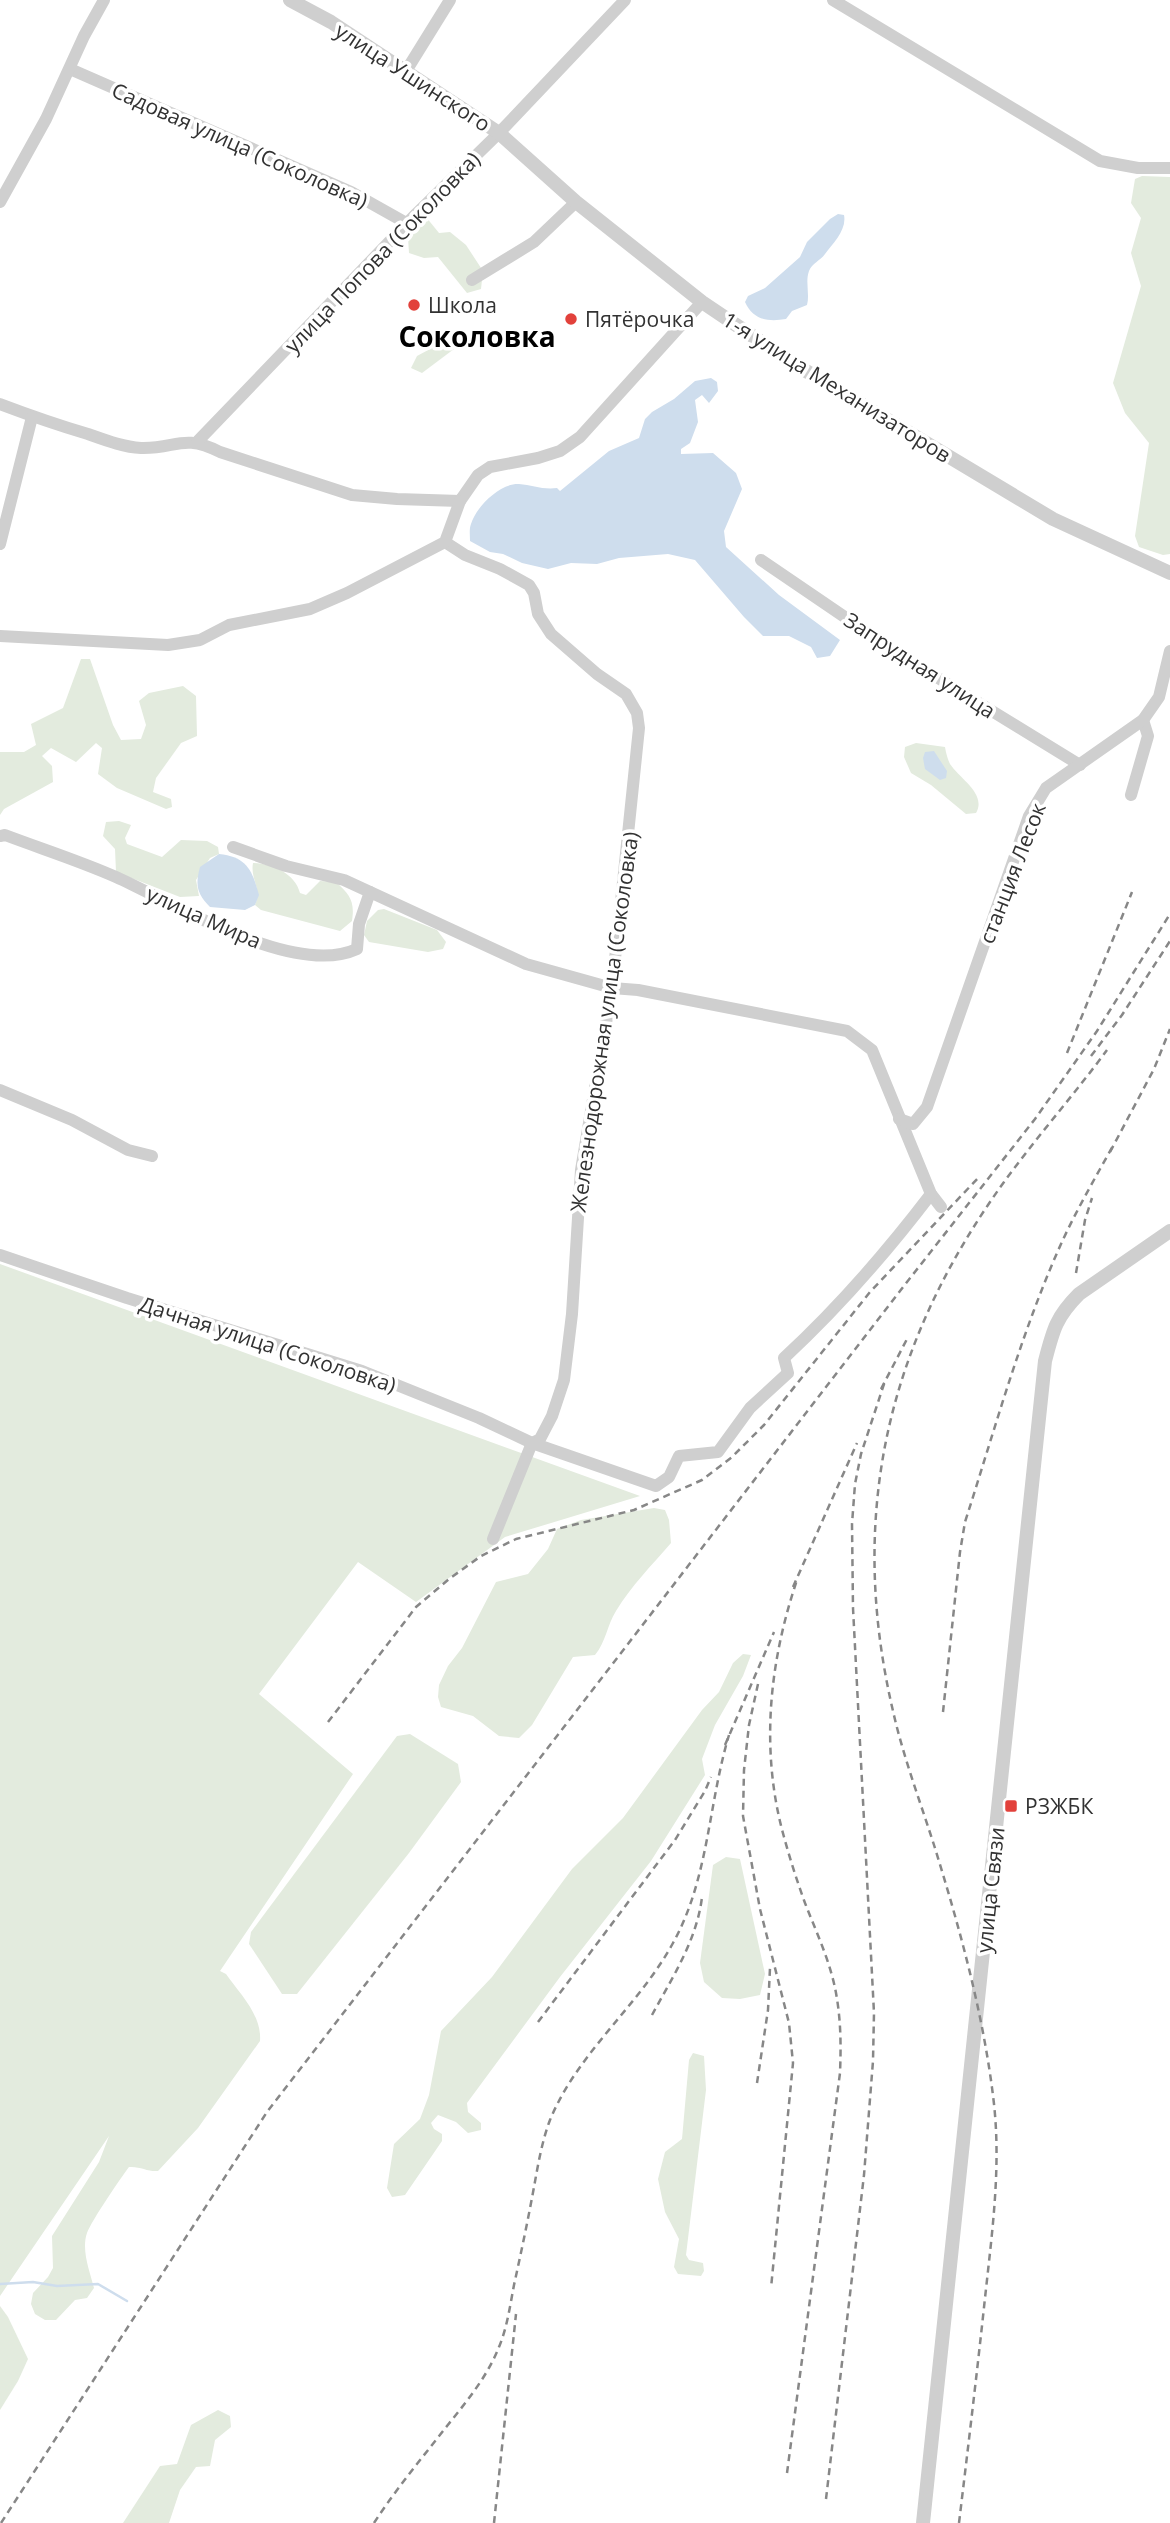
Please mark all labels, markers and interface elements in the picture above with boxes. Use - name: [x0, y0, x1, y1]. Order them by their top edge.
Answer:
- street label: улица Ушинского: [330, 16, 496, 138]
- street label: Садовая улица (Соколовка): [108, 76, 372, 214]
- street label: улица Попова (Соколовка): [279, 146, 485, 358]
- place label: Школа: [428, 291, 497, 319]
- marker: Школа: [406, 297, 422, 313]
- place label: Пятёрочка: [585, 305, 694, 333]
- street label: 1-я улица Механизаторов: [718, 305, 956, 469]
- marker: Пятёрочка: [563, 311, 579, 327]
- district label: Соколовка: [398, 319, 556, 353]
- street label: Запрудная улица: [839, 606, 1001, 724]
- street label: станция Лесок: [972, 798, 1052, 947]
- street label: Железнодорожная улица (Соколовка): [563, 830, 645, 1214]
- street label: улица Мира: [142, 879, 266, 955]
- street label: Дачная улица (Соколовка): [136, 1289, 400, 1399]
- place label: РЗЖБК: [1025, 1792, 1093, 1820]
- marker: РЗЖБК: [1003, 1798, 1019, 1814]
- street label: улица Связи: [969, 1826, 1011, 1954]

